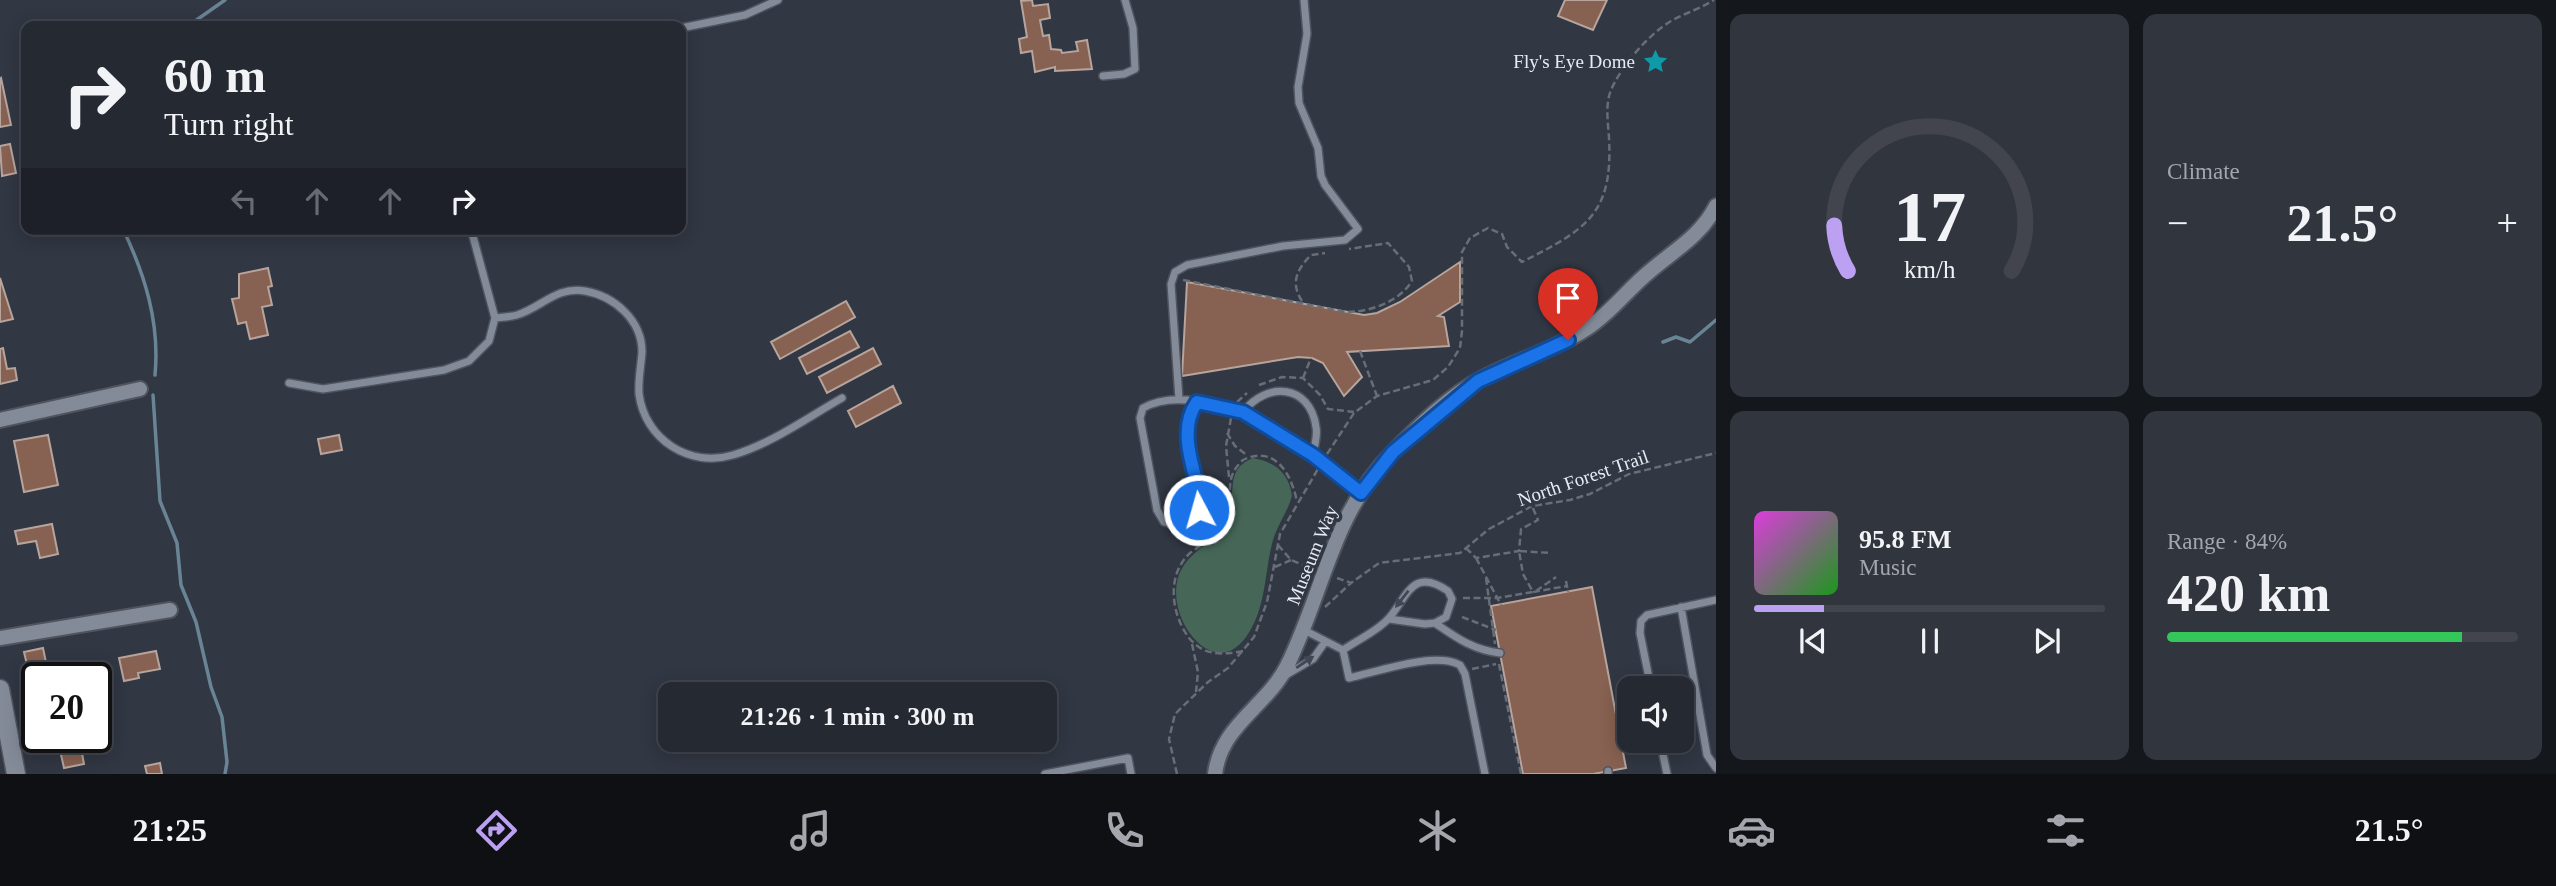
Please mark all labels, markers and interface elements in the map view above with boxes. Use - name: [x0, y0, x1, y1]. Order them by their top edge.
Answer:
- place icon: Fly's Eye Dome: [1641, 47, 1669, 75]
- text: 60 m: [164, 48, 266, 103]
- icon: right: [49, 49, 140, 140]
- place label: Fly's Eye Dome: [1513, 51, 1635, 72]
- text: Turn right: [164, 106, 294, 142]
- text: Climate: [2167, 159, 2240, 184]
- text: 17: [1893, 177, 1966, 258]
- icon: left: [225, 182, 263, 220]
- icon: ahead: [298, 182, 336, 220]
- icon: ahead: [371, 182, 409, 220]
- icon: right: [444, 182, 482, 220]
- text: 21.5°: [2287, 195, 2398, 252]
- text: −: [2167, 202, 2188, 244]
- text: +: [2497, 202, 2518, 244]
- text: km/h: [1904, 256, 1956, 283]
- pin: [1538, 268, 1598, 340]
- icon: arrive: [1549, 279, 1587, 317]
- street label: North Forest Trail: [1515, 446, 1651, 510]
- position arrow: [1162, 473, 1236, 547]
- street label: Museum Way: [1283, 502, 1342, 608]
- text: 95.8 FM: [1859, 525, 1951, 554]
- text: Range · 84%: [2167, 529, 2287, 554]
- text: Music: [1859, 555, 1917, 580]
- text: 420 km: [2167, 565, 2330, 622]
- one-way arrow: [1395, 589, 1410, 607]
- icon: previous: [1794, 622, 1832, 660]
- icon: pause: [1911, 622, 1949, 660]
- icon: next: [2028, 622, 2066, 660]
- one-way arrow: [1296, 655, 1314, 669]
- speed limit sign: 20: [21, 662, 112, 753]
- map controls: [1617, 676, 1694, 753]
- button: sound: [1617, 676, 1694, 753]
- text: 21:26 · 1 min · 300 m: [741, 702, 975, 731]
- icon: directions: [472, 806, 521, 855]
- icon: music: [786, 806, 835, 855]
- icon: phone: [1100, 806, 1149, 855]
- icon: climate: [1413, 806, 1462, 855]
- icon: car: [1727, 806, 1776, 855]
- icon: filters: [2041, 806, 2090, 855]
- text: 21:25: [132, 812, 207, 848]
- text: 21.5°: [2355, 812, 2424, 848]

